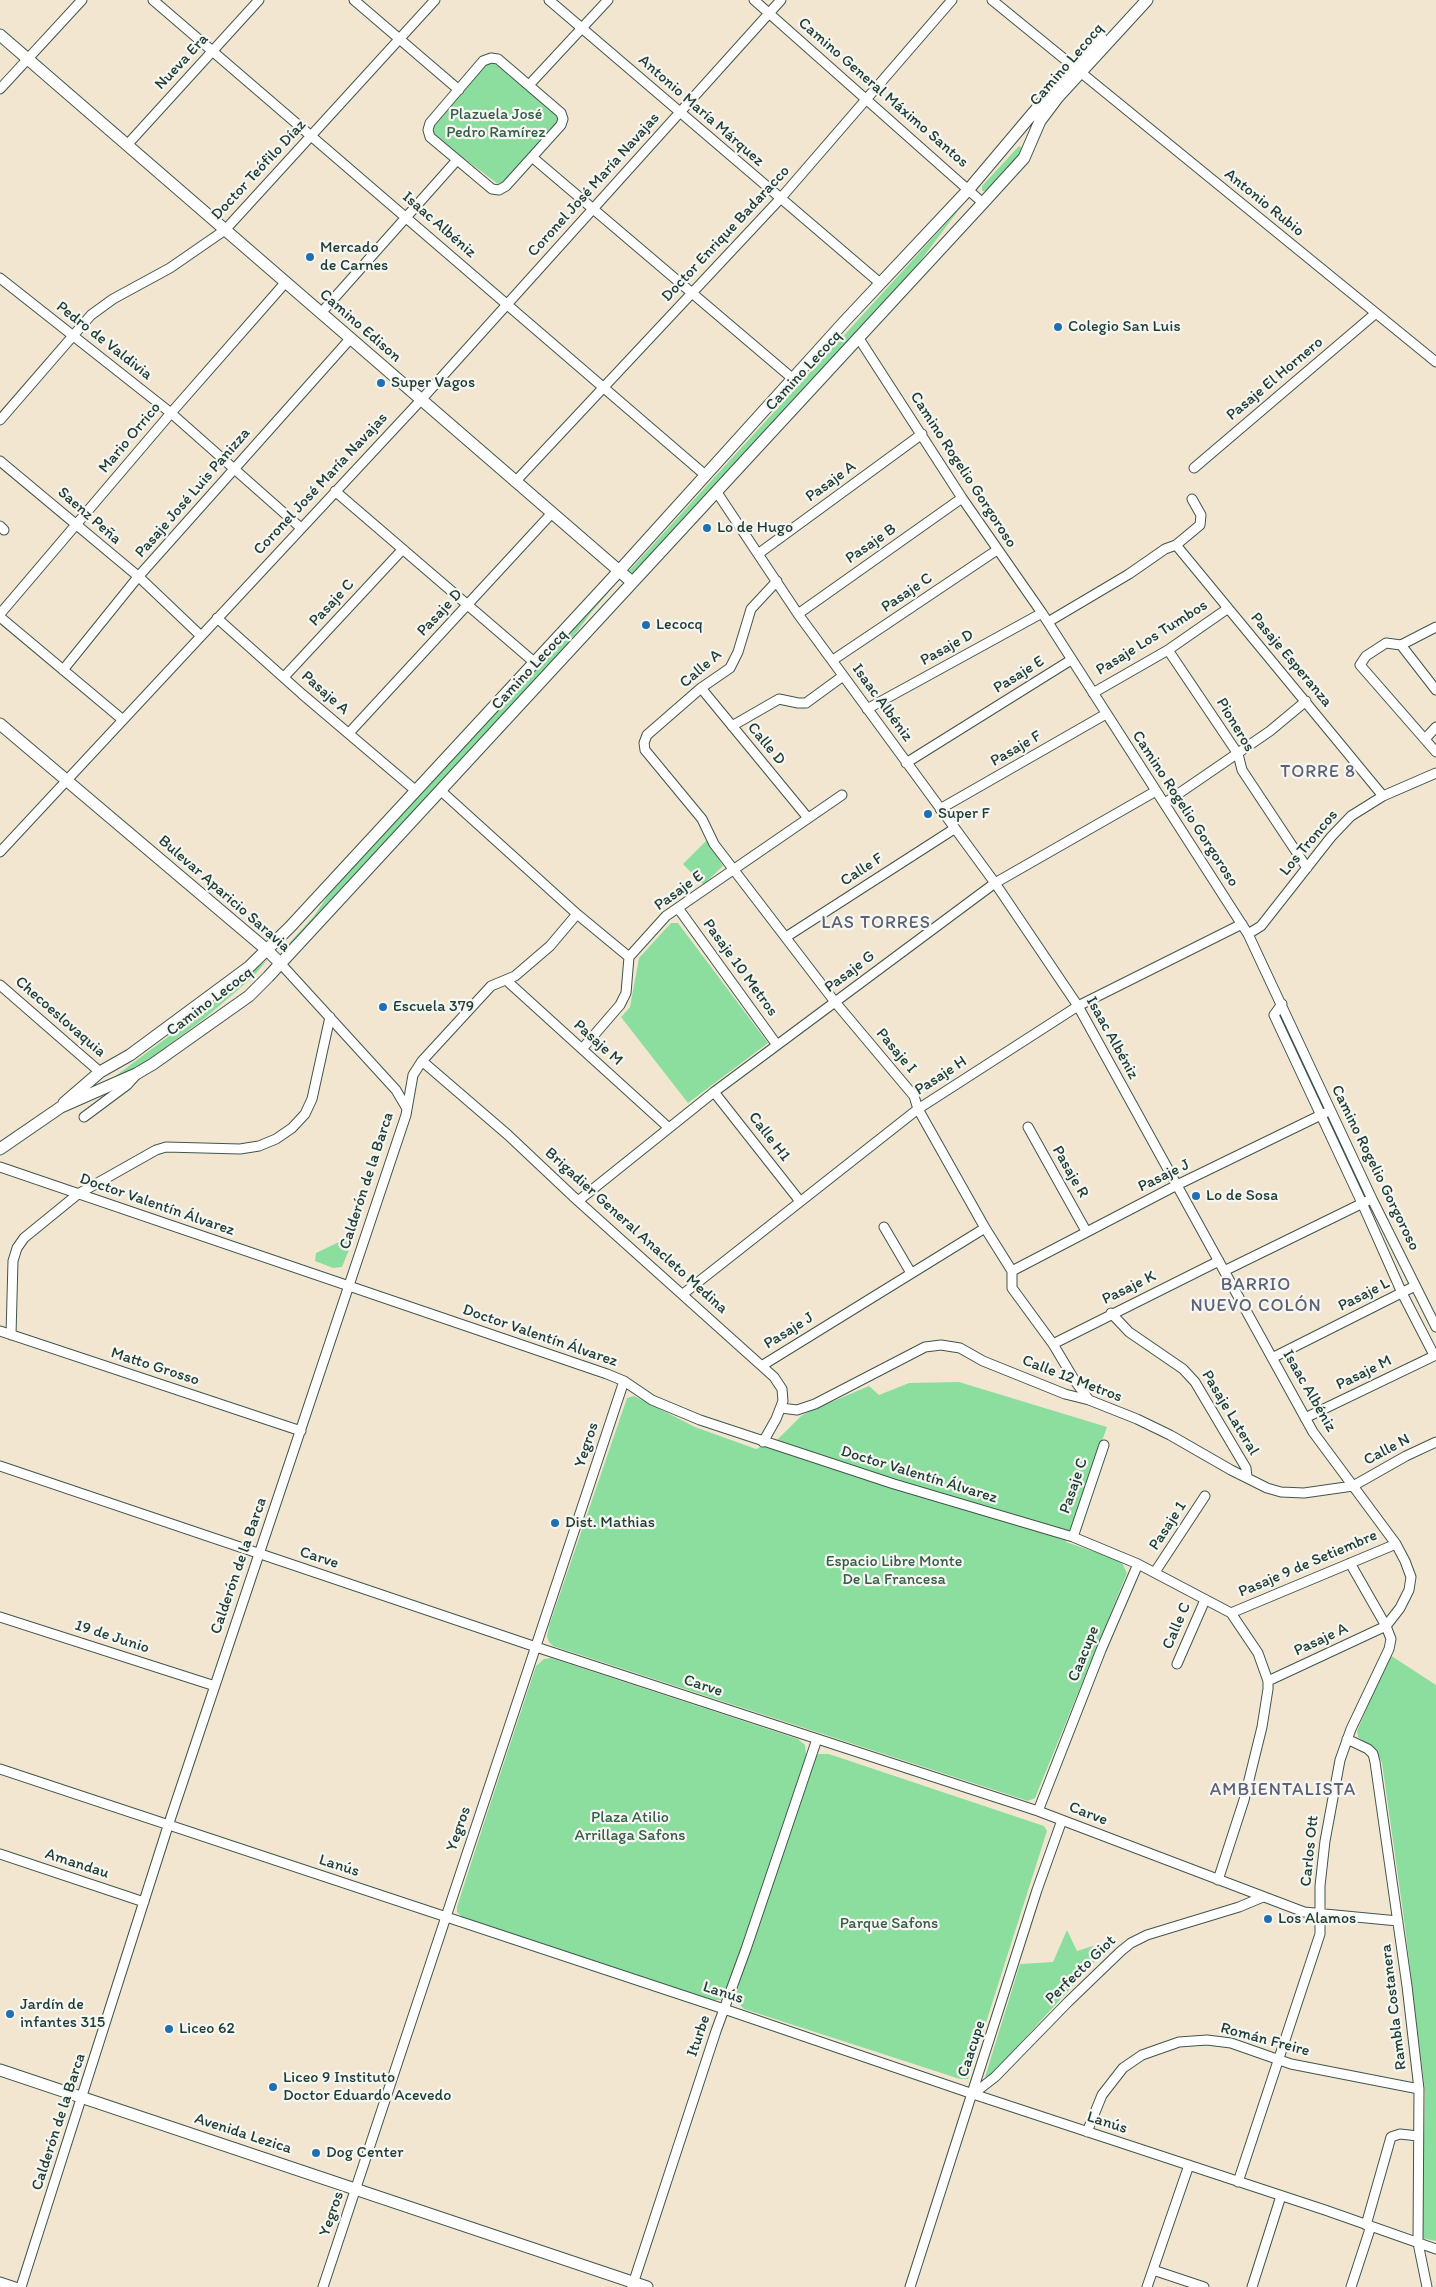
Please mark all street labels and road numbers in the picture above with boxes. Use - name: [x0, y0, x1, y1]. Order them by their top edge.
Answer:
- street label: Camino General Máximo Santos: [794, 14, 972, 172]
- street label: Camino Lecocq: [1026, 20, 1108, 110]
- street label: Nueva Era: [151, 30, 213, 94]
- street label: Antonio María Márquez: [634, 51, 768, 171]
- street label: Coronel José María Navajas: [524, 109, 664, 261]
- street label: Doctor Teófilo Díaz: [208, 116, 310, 224]
- street label: Doctor Enrique Badaracco: [658, 162, 794, 306]
- street label: Antonio Rubio: [1220, 165, 1308, 241]
- street label: Isaac Albéniz: [398, 188, 480, 262]
- street label: Camino Edison: [315, 285, 405, 367]
- street label: Pedro de Valdivia: [52, 297, 156, 385]
- street label: Camino Lecocq: [762, 327, 846, 415]
- street label: Pasaje El Hornero: [1223, 333, 1327, 425]
- street label: Camino Rogelio Gorgoroso: [905, 388, 1021, 552]
- street label: Mario Orrico: [95, 399, 165, 477]
- street label: Coronel José María Navajas: [250, 409, 392, 559]
- street label: Pasaje José Luis Panizza: [131, 424, 255, 562]
- street label: Pasaje A: [802, 457, 860, 507]
- street label: Saenz Peña: [53, 483, 125, 549]
- street label: Pasaje B: [842, 520, 900, 568]
- street label: Pasaje C: [878, 569, 936, 617]
- street label: Pasaje C: [305, 575, 359, 631]
- street label: Pasaje D: [413, 585, 467, 641]
- street label: Pasaje Los Tumbos: [1093, 596, 1211, 680]
- street label: Pasaje Esperanza: [1246, 609, 1336, 711]
- street label: Camino Lecocq: [488, 626, 572, 714]
- street label: Pasaje D: [917, 626, 977, 670]
- street label: Calle A: [676, 646, 726, 692]
- street label: Pasaje E: [990, 652, 1048, 698]
- street label: Isaac Albéniz: [847, 660, 917, 746]
- street label: Pasaje A: [297, 667, 353, 719]
- street label: Pioneros: [1211, 695, 1259, 755]
- street label: Calle D: [743, 719, 789, 769]
- street label: Pasaje F: [987, 727, 1045, 771]
- street label: Camino Rogelio Gorgoroso: [1127, 727, 1243, 891]
- street label: Los Troncos: [1276, 806, 1342, 880]
- street label: Bulevar Aparicio Saravia: [154, 831, 294, 957]
- street label: Calle F: [837, 849, 887, 891]
- street label: Pasaje E: [651, 867, 707, 915]
- street label: Pasaje 10 Metros: [698, 916, 782, 1020]
- street label: Pasaje G: [821, 947, 879, 997]
- street label: Camino Lecocq: [163, 963, 257, 1041]
- street label: Checoeslovaquia: [11, 972, 109, 1062]
- street label: Isaac Albéniz: [1081, 993, 1143, 1083]
- street label: Pasaje M: [569, 1016, 627, 1070]
- street label: Pasaje I: [872, 1024, 920, 1078]
- street label: Pasaje H: [911, 1052, 971, 1100]
- street label: Camino Rogelio Gorgoroso: [1326, 1082, 1424, 1254]
- street label: Calle H1: [744, 1108, 794, 1166]
- street label: Calderón de la Barca: [336, 1110, 398, 1252]
- street label: Pasaje R: [1047, 1143, 1093, 1201]
- street label: Brigadier General Anacleto Medina: [541, 1144, 731, 1318]
- street label: Pasaje J: [1135, 1155, 1193, 1197]
- street label: Doctor Valentín Álvarez: [77, 1169, 237, 1241]
- street label: Pasaje K: [1099, 1267, 1159, 1309]
- street label: Pasaje L: [1335, 1274, 1393, 1316]
- street label: Doctor Valentín Álvarez: [460, 1300, 620, 1372]
- street label: Pasaje J: [761, 1308, 817, 1354]
- street label: Matto Grosso: [108, 1344, 202, 1390]
- street label: Isaac Albéniz: [1278, 1347, 1340, 1435]
- street label: Calle 12 Metros: [1019, 1351, 1125, 1407]
- street label: Pasaje M: [1333, 1351, 1395, 1395]
- street label: Pasaje Lateral: [1197, 1367, 1263, 1459]
- street label: Yegros: [571, 1420, 603, 1470]
- street label: Calle N: [1361, 1430, 1413, 1470]
- street label: Doctor Valentín Álvarez: [838, 1442, 1000, 1508]
- street label: Pasaje C: [1056, 1456, 1092, 1516]
- street label: Calderón de la Barca: [207, 1495, 271, 1637]
- street label: Pasaje 1: [1145, 1498, 1191, 1554]
- street label: Pasaje 9 de Setiembre: [1236, 1526, 1380, 1602]
- street label: Carve: [297, 1543, 341, 1573]
- street label: Calle C: [1159, 1600, 1195, 1652]
- street label: 19 de Junio: [72, 1616, 152, 1658]
- street label: Pasaje A: [1291, 1619, 1351, 1661]
- street label: Caacupe: [1064, 1623, 1104, 1685]
- street label: Carve: [681, 1671, 725, 1701]
- street label: Carve: [1066, 1798, 1110, 1830]
- street label: Yegros: [442, 1804, 476, 1854]
- street label: Carlos Ott: [1297, 1814, 1323, 1888]
- street label: Amandau: [43, 1845, 111, 1883]
- street label: Lanús: [316, 1850, 362, 1882]
- street label: Perfecto Giot: [1042, 1932, 1120, 2008]
- street label: Rambla Costanera: [1377, 1943, 1411, 2071]
- street label: Lanús: [700, 1977, 746, 2009]
- street label: Iturbe: [683, 2013, 715, 2059]
- street label: Caacupe: [954, 2018, 990, 2080]
- street label: Román Freire: [1218, 2019, 1312, 2061]
- street label: Calderón de la Barca: [28, 2051, 90, 2193]
- street label: Lanús: [1084, 2107, 1130, 2139]
- street label: Avenida Lezica: [192, 2109, 294, 2159]
- street label: Yegros: [315, 2189, 349, 2239]

